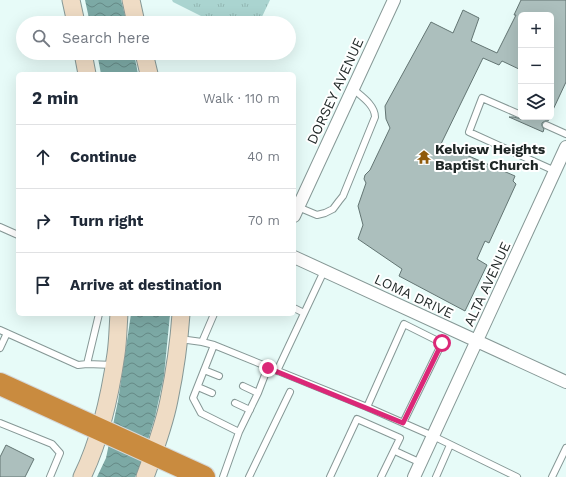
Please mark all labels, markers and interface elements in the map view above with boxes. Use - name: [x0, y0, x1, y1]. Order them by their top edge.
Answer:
- map controls: [518, 12, 554, 120]
- button: +: [518, 12, 554, 48]
- search box: [16, 16, 296, 60]
- icon: search: [30, 27, 52, 49]
- text: Search here: [62, 29, 150, 47]
- street label: DORSEY AVENUE: [303, 35, 367, 146]
- button: −: [518, 48, 554, 84]
- button: layers: [518, 84, 554, 120]
- text: 2 min: [32, 88, 78, 108]
- text: Walk · 110 m: [203, 91, 280, 106]
- place label: Kelview Heights Baptist Church: [435, 141, 546, 173]
- icon: ahead: [32, 146, 54, 168]
- text: Continue: [70, 148, 137, 166]
- text: 40 m: [247, 149, 280, 164]
- temple icon: Kelview Heights Baptist Church: [416, 149, 432, 165]
- icon: right: [32, 210, 54, 232]
- text: Turn right: [70, 212, 143, 230]
- text: 70 m: [248, 213, 280, 228]
- street label: ALTA AVENUE: [460, 239, 514, 329]
- street label: LOMA DRIVE: [372, 271, 456, 321]
- icon: arrive: [32, 274, 54, 296]
- text: Arrive at destination: [70, 276, 222, 294]
- route start: [433, 334, 451, 352]
- route end: [259, 359, 277, 377]

